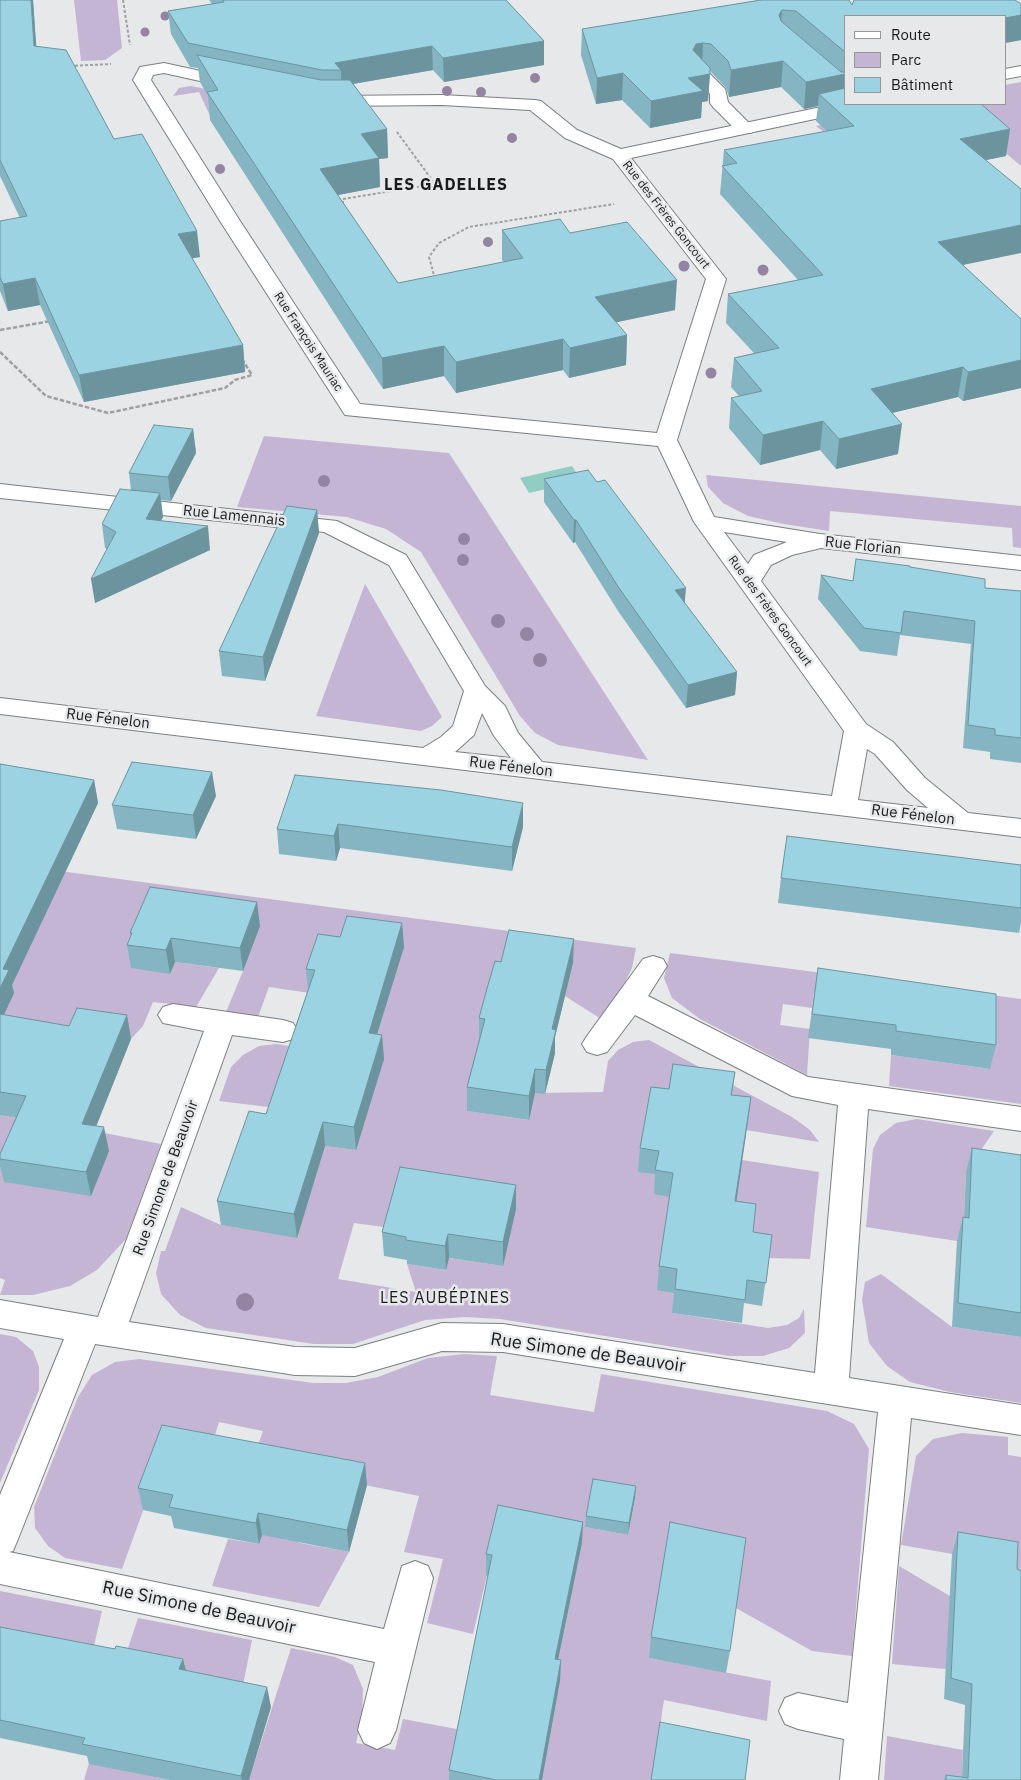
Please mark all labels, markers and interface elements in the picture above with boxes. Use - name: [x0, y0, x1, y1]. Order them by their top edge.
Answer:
- legend: [844, 15, 1006, 105]
- text: Route: [891, 25, 931, 44]
- text: Parc: [891, 50, 921, 69]
- text: Bâtiment: [891, 75, 953, 94]
- street label: Rue des Frères Goncourt: [619, 158, 713, 272]
- district label: LES GADELLES: [383, 175, 509, 195]
- street label: Rue François Mauriac: [271, 290, 345, 394]
- street label: Rue Lamennais: [182, 502, 286, 530]
- street label: Rue Florian: [824, 533, 902, 559]
- street label: Rue des Frères Goncourt: [725, 553, 815, 669]
- street label: Rue Fénelon: [65, 705, 151, 733]
- street label: Rue Fénelon: [468, 753, 554, 781]
- street label: Rue Fénelon: [870, 801, 956, 829]
- street label: Rue Simone de Beauvoir: [129, 1098, 203, 1258]
- district label: LES AUBÉPINES: [378, 1288, 512, 1308]
- street label: Rue Simone de Beauvoir: [489, 1329, 687, 1377]
- street label: Rue Simone de Beauvoir: [100, 1577, 298, 1639]

